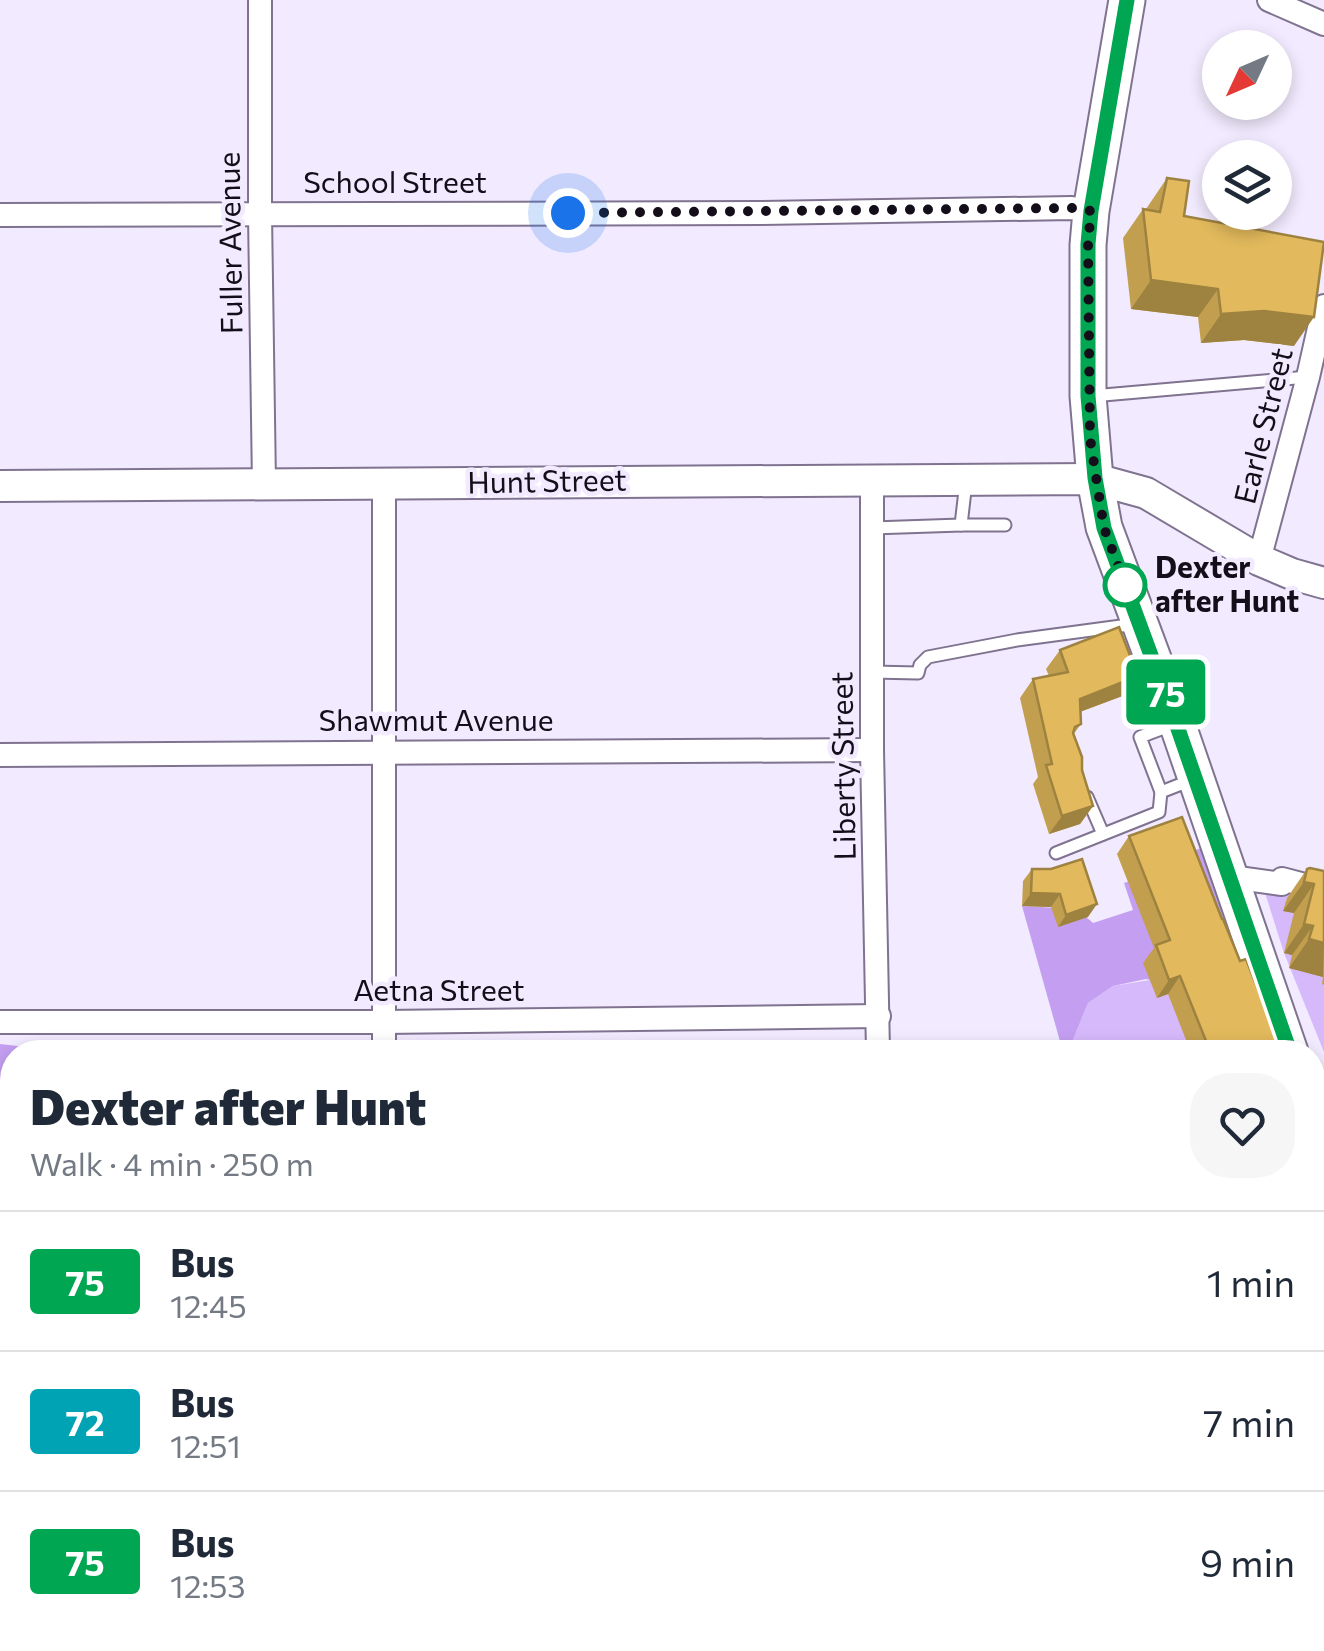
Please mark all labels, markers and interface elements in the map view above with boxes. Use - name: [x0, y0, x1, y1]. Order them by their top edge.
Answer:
- north arrow: [1202, 30, 1292, 120]
- map controls: [1202, 30, 1292, 230]
- button: layers: [1202, 140, 1292, 230]
- street label: Fuller Avenue: [208, 152, 249, 335]
- street label: School Street: [303, 162, 487, 199]
- your location: [543, 188, 593, 238]
- street label: Earle Street: [1224, 344, 1299, 507]
- street label: Hunt Street: [467, 460, 627, 499]
- place label: Dexter after Hunt: [1155, 547, 1299, 618]
- marker: Dexter after Hunt: [1104, 564, 1146, 606]
- line badge: 75: [1121, 660, 1211, 724]
- street label: Liberty Street: [821, 671, 862, 861]
- text: 75: [1146, 671, 1186, 714]
- street label: Shawmut Avenue: [318, 700, 554, 737]
- street label: Aetna Street: [353, 970, 525, 1007]
- button: heart: [1190, 1073, 1295, 1178]
- text: Dexter after Hunt: [30, 1076, 426, 1135]
- text: Walk · 4 min · 250 m: [30, 1143, 314, 1183]
- text: Bus: [170, 1238, 235, 1285]
- text: 1 min: [1207, 1258, 1295, 1305]
- text: 75: [65, 1260, 105, 1303]
- text: 12:45: [170, 1285, 247, 1325]
- text: Bus: [170, 1378, 235, 1425]
- text: 7 min: [1203, 1398, 1295, 1445]
- text: 72: [65, 1400, 105, 1443]
- text: 12:51: [170, 1425, 241, 1465]
- text: Bus: [170, 1518, 235, 1565]
- text: 9 min: [1200, 1538, 1295, 1585]
- text: 75: [65, 1540, 105, 1583]
- text: 12:53: [170, 1565, 246, 1605]

